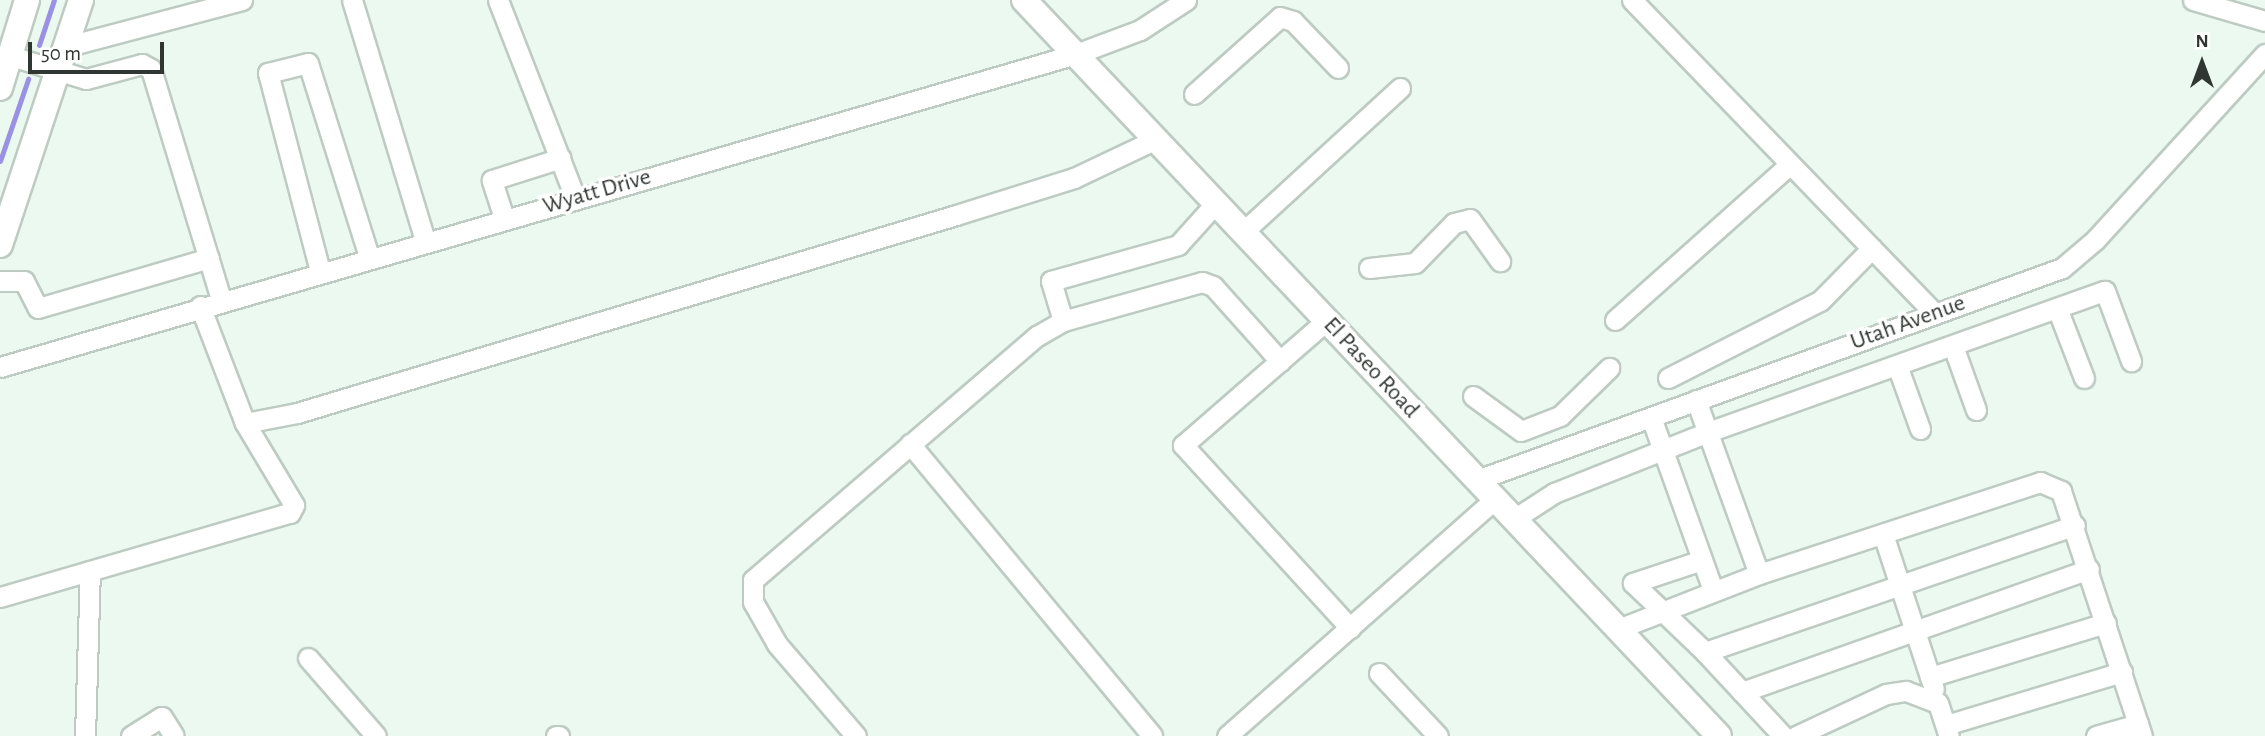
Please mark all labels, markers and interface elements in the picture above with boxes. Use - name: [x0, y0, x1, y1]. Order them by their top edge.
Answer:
- scale bar: [32, 28, 168, 72]
- north arrow: [2167, 28, 2237, 98]
- text: N: [2195, 32, 2209, 51]
- text: 50 m: [41, 43, 81, 64]
- street label: Wyatt Drive: [540, 163, 654, 221]
- street label: Utah Avenue: [1847, 289, 1969, 357]
- street label: El Paseo Road: [1317, 311, 1425, 425]

